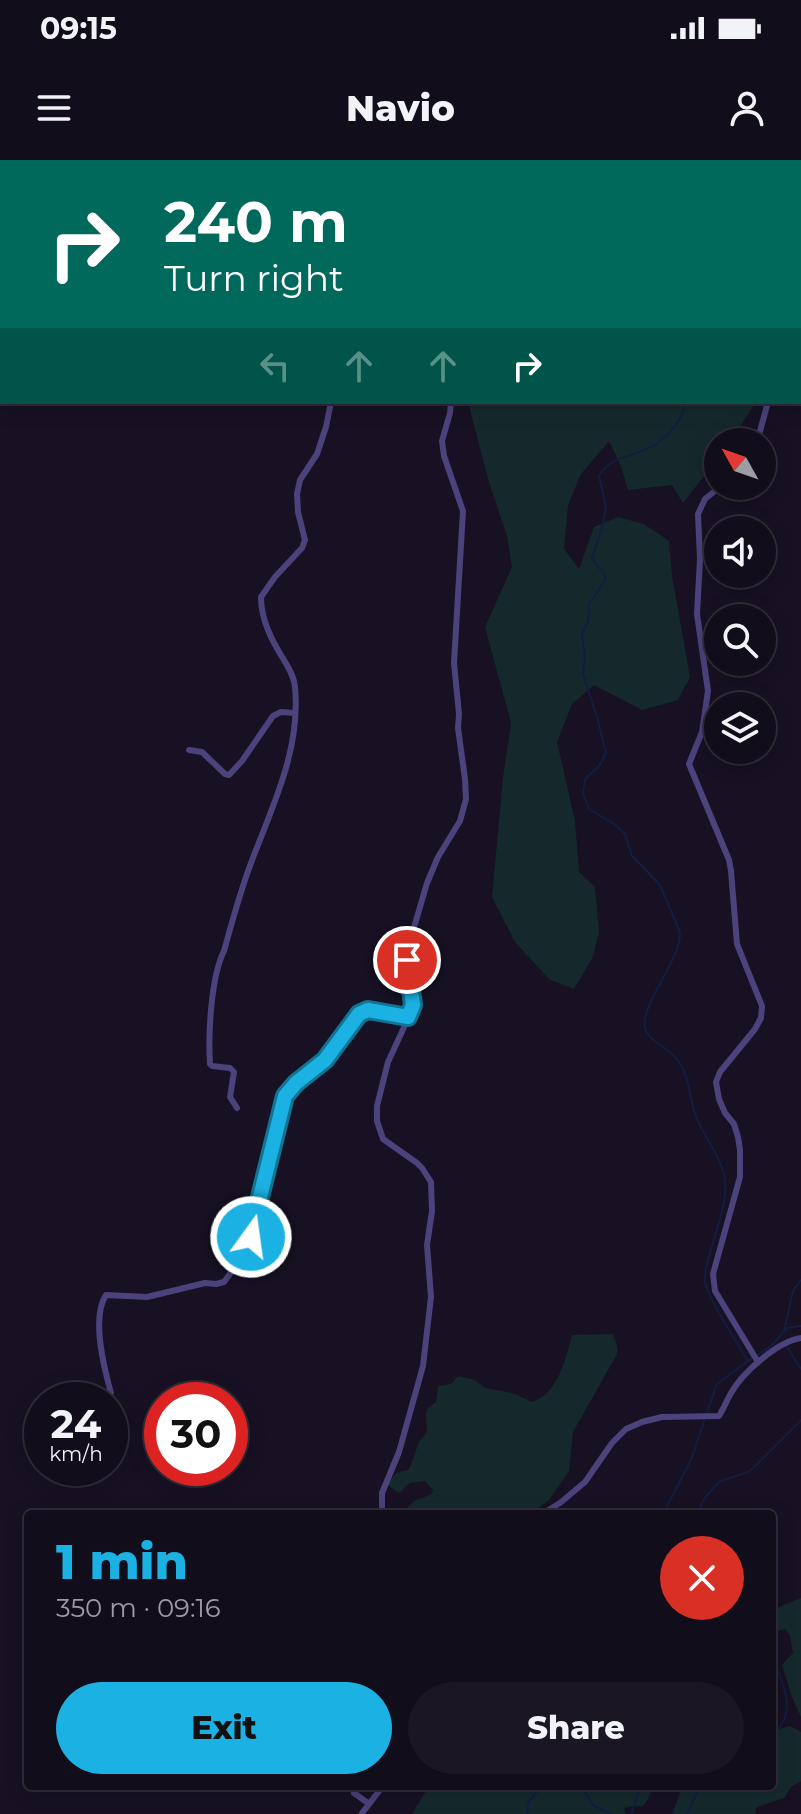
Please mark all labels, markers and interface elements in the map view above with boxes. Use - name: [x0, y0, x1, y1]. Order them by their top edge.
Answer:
- text: 09:15: [40, 10, 117, 47]
- icon: menu: [32, 86, 76, 130]
- text: Navio: [346, 86, 455, 130]
- icon: person: [725, 86, 769, 130]
- text: 240 m: [164, 188, 348, 256]
- icon: right: [32, 192, 136, 296]
- text: Turn right: [164, 256, 344, 300]
- icon: left: [253, 344, 297, 388]
- icon: ahead: [337, 344, 381, 388]
- icon: ahead: [421, 344, 465, 388]
- icon: right: [505, 344, 549, 388]
- north arrow: [704, 428, 776, 500]
- map controls: [704, 428, 776, 764]
- button: sound: [704, 516, 776, 588]
- button: search: [704, 604, 776, 676]
- button: layers: [704, 692, 776, 764]
- pin: [373, 926, 441, 994]
- icon: arrive: [385, 938, 429, 982]
- position arrow: [209, 1195, 293, 1279]
- speed limit sign: 30: [144, 1382, 248, 1486]
- text: 24: [51, 1399, 101, 1448]
- text: km/h: [49, 1442, 103, 1466]
- text: 1 min: [56, 1533, 188, 1591]
- button: close: [660, 1536, 744, 1620]
- text: 350 m · 09:16: [56, 1592, 221, 1624]
- button: Exit: [56, 1682, 392, 1774]
- button: Share: [408, 1682, 744, 1774]

